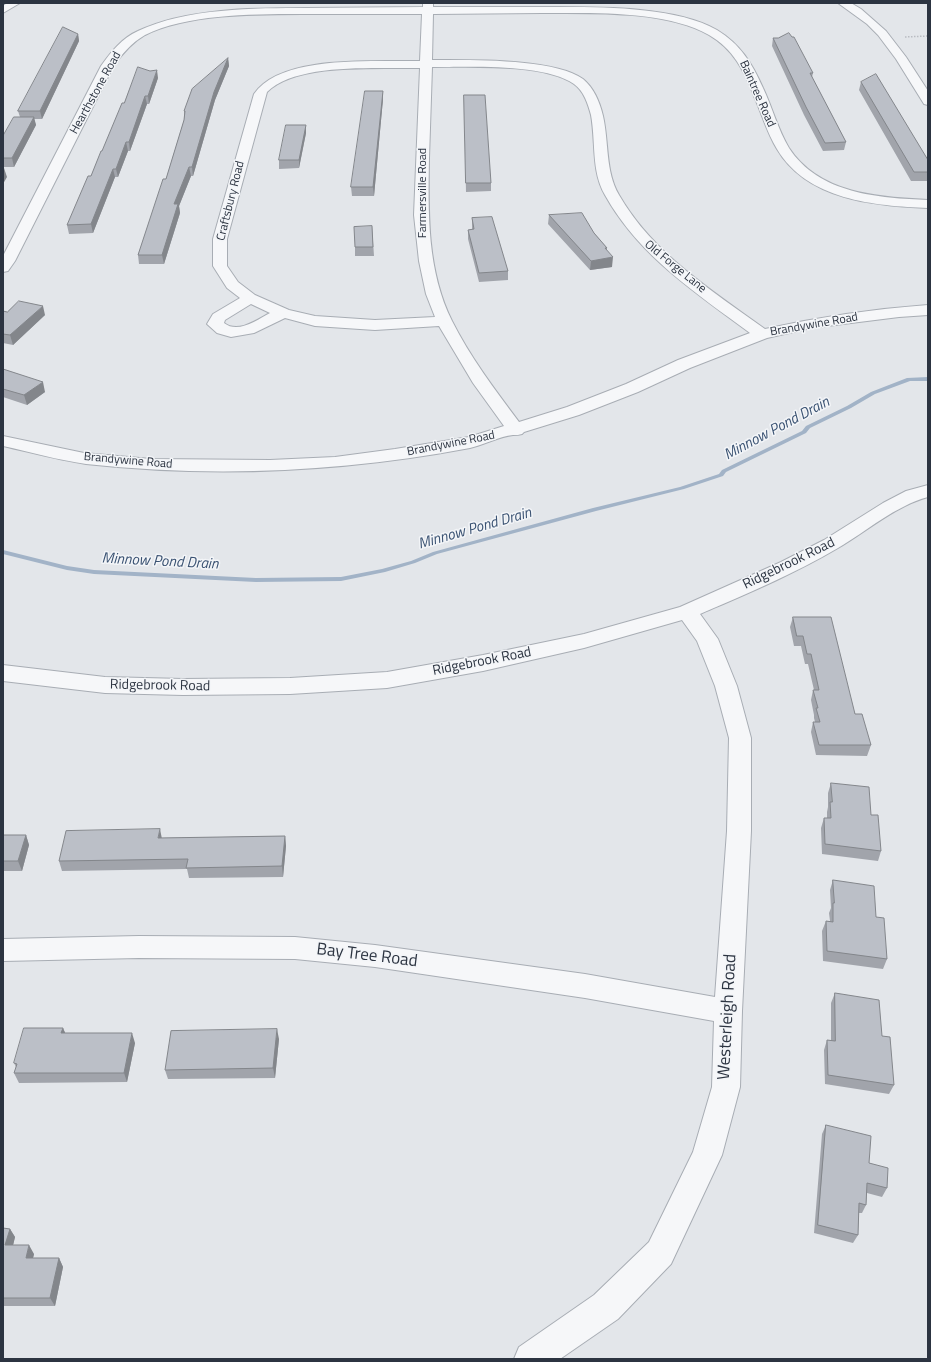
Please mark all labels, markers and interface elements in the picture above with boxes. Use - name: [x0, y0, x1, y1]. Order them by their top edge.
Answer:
- street label: Hearthstone Road: [67, 49, 125, 137]
- street label: Baintree Road: [736, 58, 778, 130]
- street label: Farmersville Road: [416, 148, 430, 238]
- street label: Craftsbury Road: [214, 160, 248, 242]
- street label: Old Forge Lane: [641, 238, 709, 296]
- street label: Brandywine Road: [769, 310, 859, 340]
- water label: Minnow Pond Drain: [721, 394, 833, 464]
- street label: Brandywine Road: [406, 428, 496, 460]
- street label: Brandywine Road: [83, 450, 173, 472]
- water label: Minnow Pond Drain: [416, 504, 534, 554]
- street label: Ridgebrook Road: [740, 534, 838, 594]
- water label: Minnow Pond Drain: [101, 550, 219, 574]
- street label: Ridgebrook Road: [431, 644, 533, 680]
- street label: Ridgebrook Road: [110, 677, 210, 695]
- street label: Bay Tree Road: [315, 940, 419, 972]
- street label: Westerleigh Road: [715, 953, 741, 1081]

